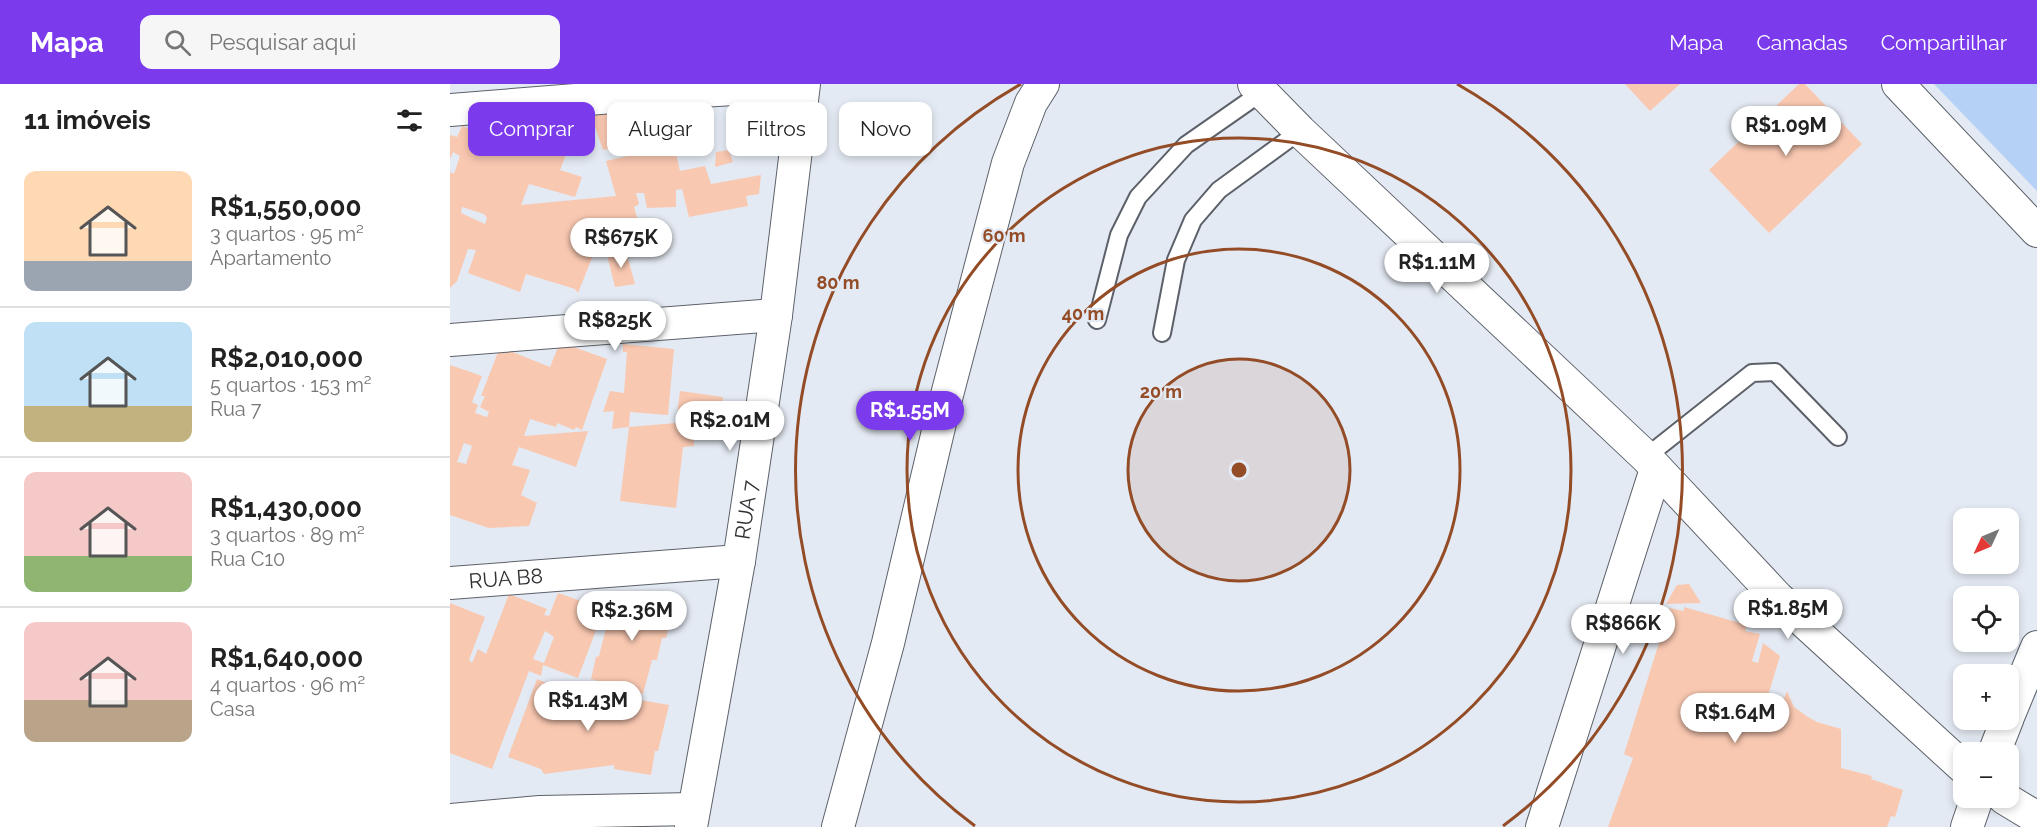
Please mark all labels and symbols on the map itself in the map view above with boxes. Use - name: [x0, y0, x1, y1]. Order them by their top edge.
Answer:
- pin: R$1.09M: [1731, 106, 1841, 157]
- pin: R$675K: [572, 218, 670, 269]
- text: 60 m: [982, 225, 1026, 246]
- pin: R$1.11M: [1382, 243, 1492, 294]
- text: 80 m: [816, 272, 860, 293]
- pin: R$825K: [566, 301, 664, 352]
- text: 40 m: [1062, 303, 1104, 324]
- text: 20 m: [1140, 381, 1182, 402]
- pin: R$1.55M: [855, 391, 965, 442]
- pin: R$2.01M: [675, 401, 785, 452]
- centre of rings: [1229, 460, 1249, 480]
- street label: RUA 7: [729, 478, 763, 541]
- north arrow: [1953, 508, 2019, 574]
- street label: RUA B8: [468, 563, 544, 594]
- pin: R$1.85M: [1733, 589, 1843, 640]
- pin: R$2.36M: [577, 591, 687, 642]
- pin: R$866K: [1574, 604, 1672, 655]
- pin: R$1.43M: [533, 681, 643, 732]
- pin: R$1.64M: [1680, 693, 1790, 744]

